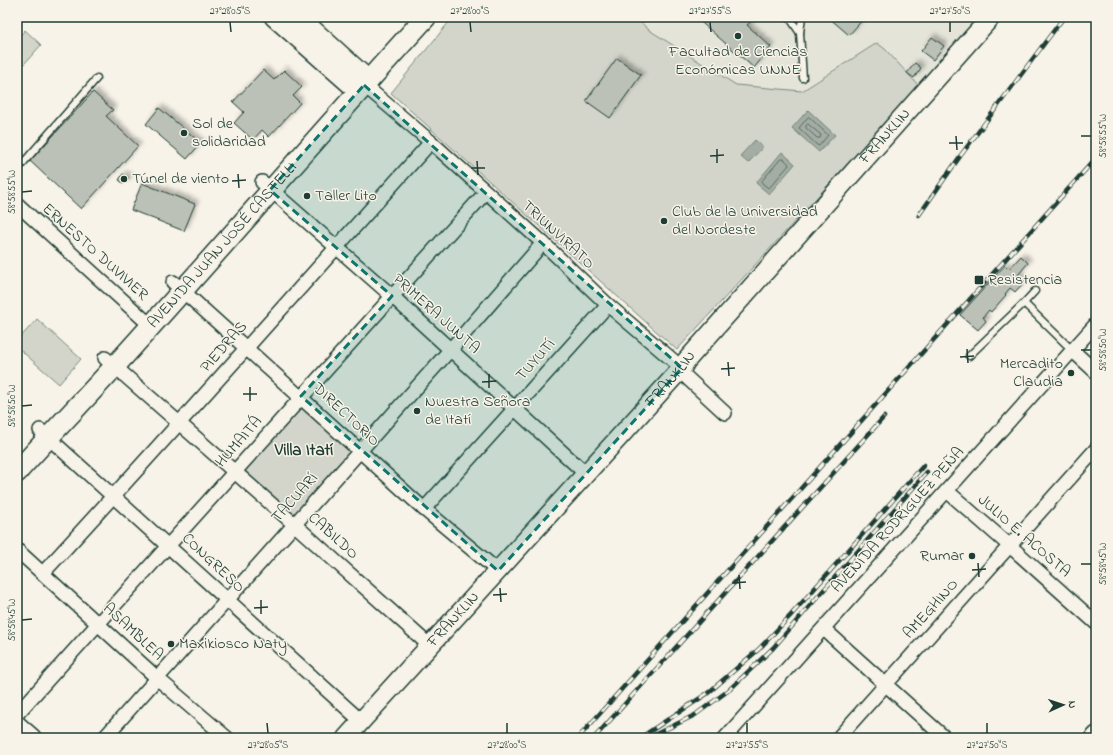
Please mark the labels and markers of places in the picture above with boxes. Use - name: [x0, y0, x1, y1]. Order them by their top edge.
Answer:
- marker: Facultad de Ciencias Económicas UNNE: [733, 31, 743, 41]
- place label: Facultad de Ciencias Económicas UNNE: [668, 40, 807, 82]
- place label: Sol de solidaridad: [192, 112, 266, 154]
- marker: Sol de solidaridad: [179, 128, 189, 138]
- place label: Túnel de viento: [132, 167, 229, 191]
- marker: Túnel de viento: [119, 174, 129, 184]
- place label: Taller Lito: [315, 184, 377, 208]
- marker: Taller Lito: [302, 191, 312, 201]
- place label: Club de la Universidad del Nordeste: [672, 200, 818, 242]
- marker: Club de la Universidad del Nordeste: [659, 216, 669, 226]
- place label: Resistencia: [988, 268, 1062, 292]
- marker: Resistencia: [973, 274, 985, 286]
- place label: Mercadito Claudia: [1000, 352, 1063, 394]
- marker: Mercadito Claudia: [1066, 368, 1076, 378]
- place label: Nuestra Señora de Itatí: [425, 390, 530, 432]
- marker: Nuestra Señora de Itatí: [412, 406, 422, 416]
- place label: Rumar: [920, 544, 964, 568]
- marker: Rumar: [967, 551, 977, 561]
- place label: Maxikiosco Naty: [179, 632, 287, 656]
- marker: Maxikiosco Naty: [166, 639, 176, 649]

